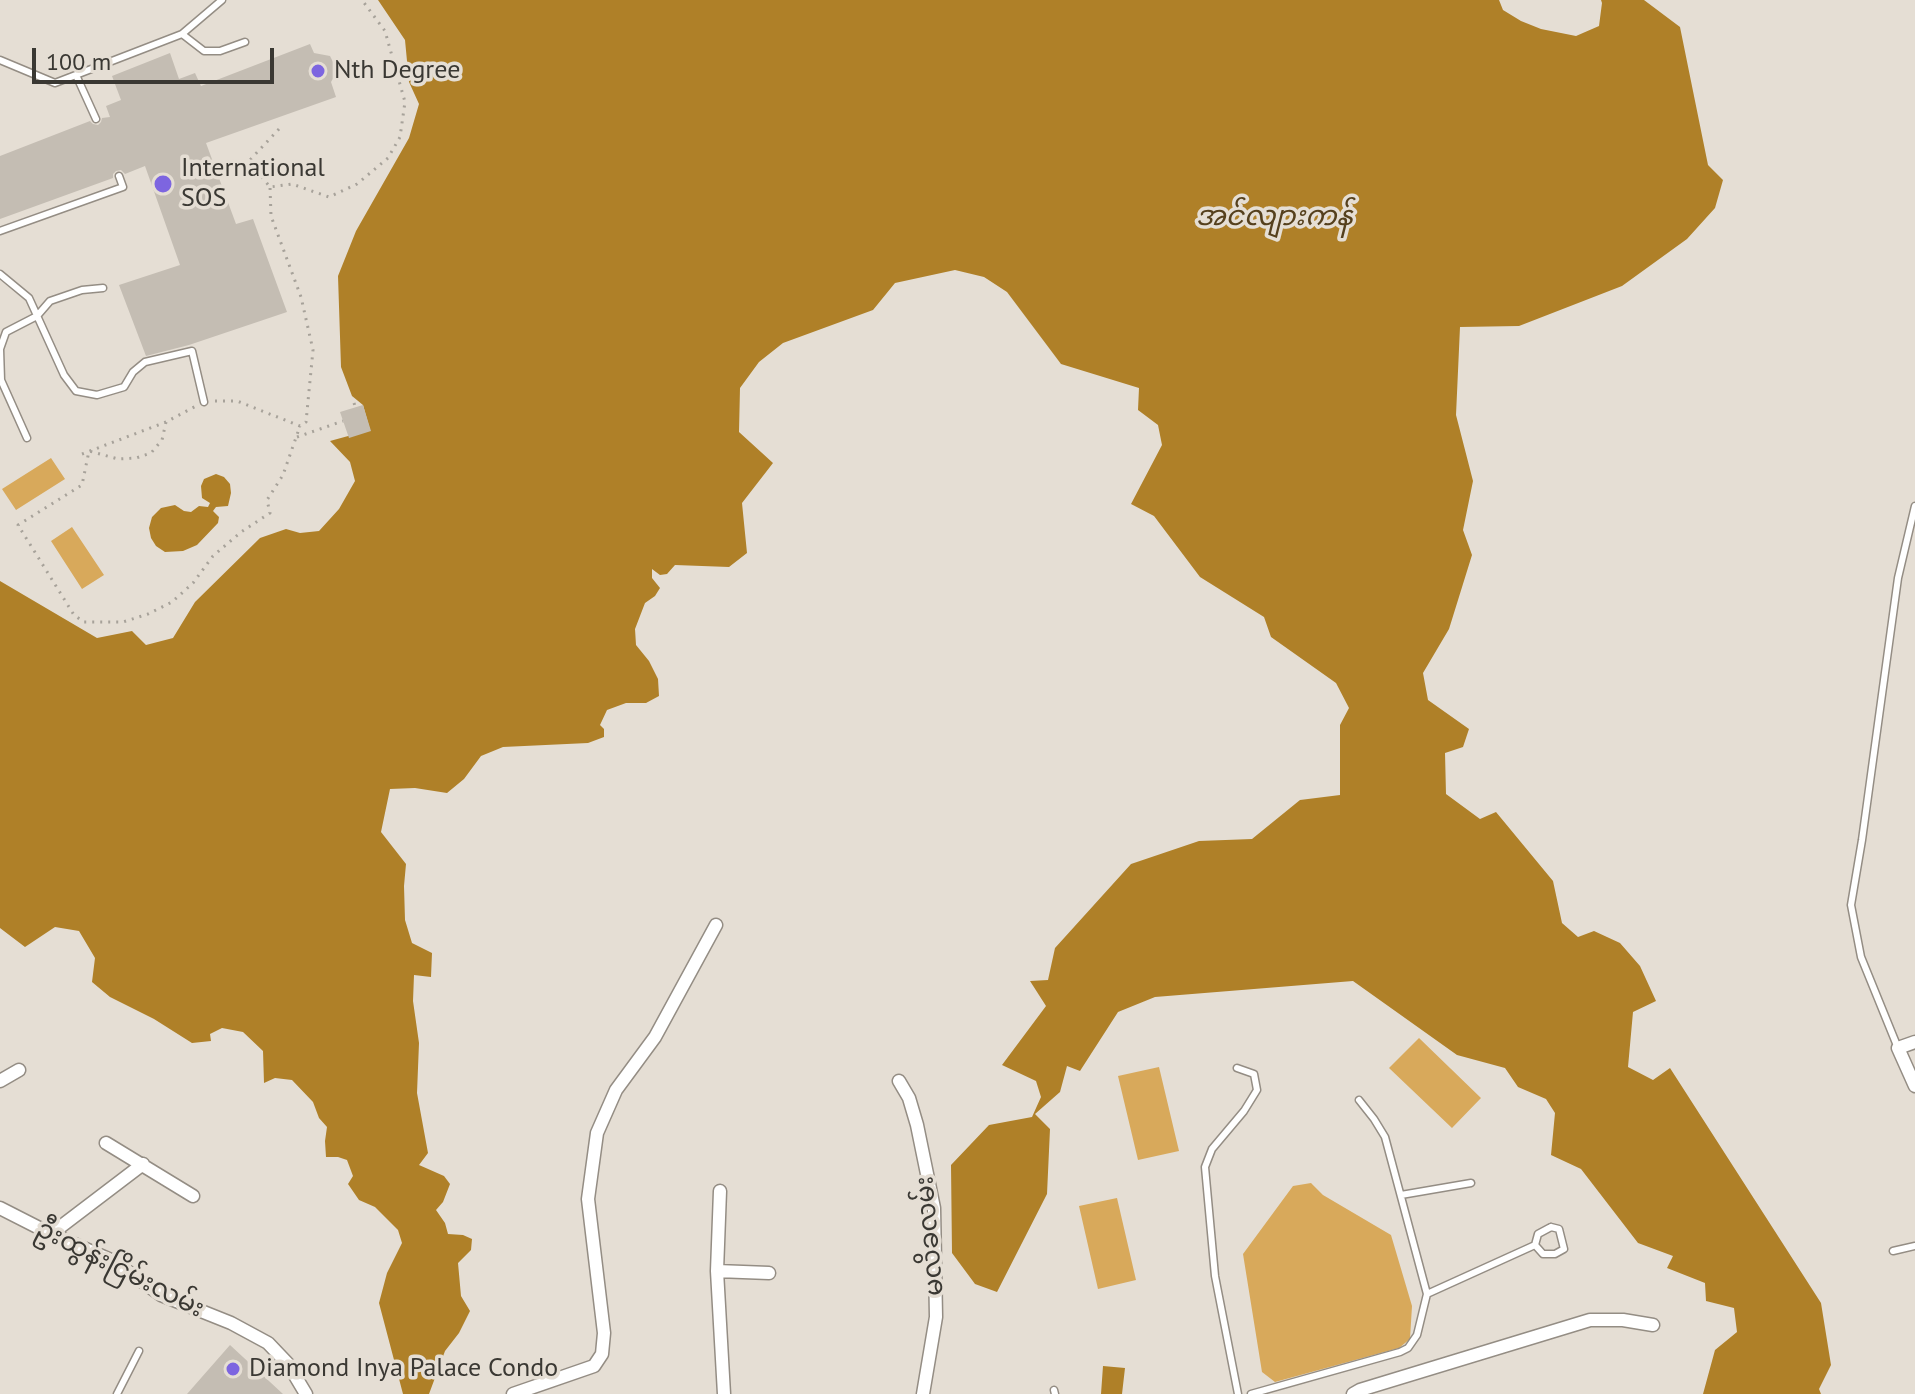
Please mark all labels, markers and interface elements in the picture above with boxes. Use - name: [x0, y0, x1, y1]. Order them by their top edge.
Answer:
- scale bar: [36, 32, 278, 82]
- text: 100 m: [46, 46, 111, 77]
- place label: Nth Degree: [334, 55, 460, 87]
- marker: Nth Degree: [309, 62, 327, 80]
- place label: International SOS: [181, 153, 325, 214]
- marker: International SOS: [152, 173, 174, 195]
- water label: အင်လျားကန်: [1196, 200, 1352, 234]
- street label: မလိခလမ်း: [909, 1175, 951, 1297]
- street label: ဦးထွန်းငြိမ်းလမ်း: [31, 1213, 209, 1325]
- place label: Diamond Inya Palace Condo: [249, 1353, 558, 1385]
- marker: Diamond Inya Palace Condo: [224, 1360, 242, 1378]

